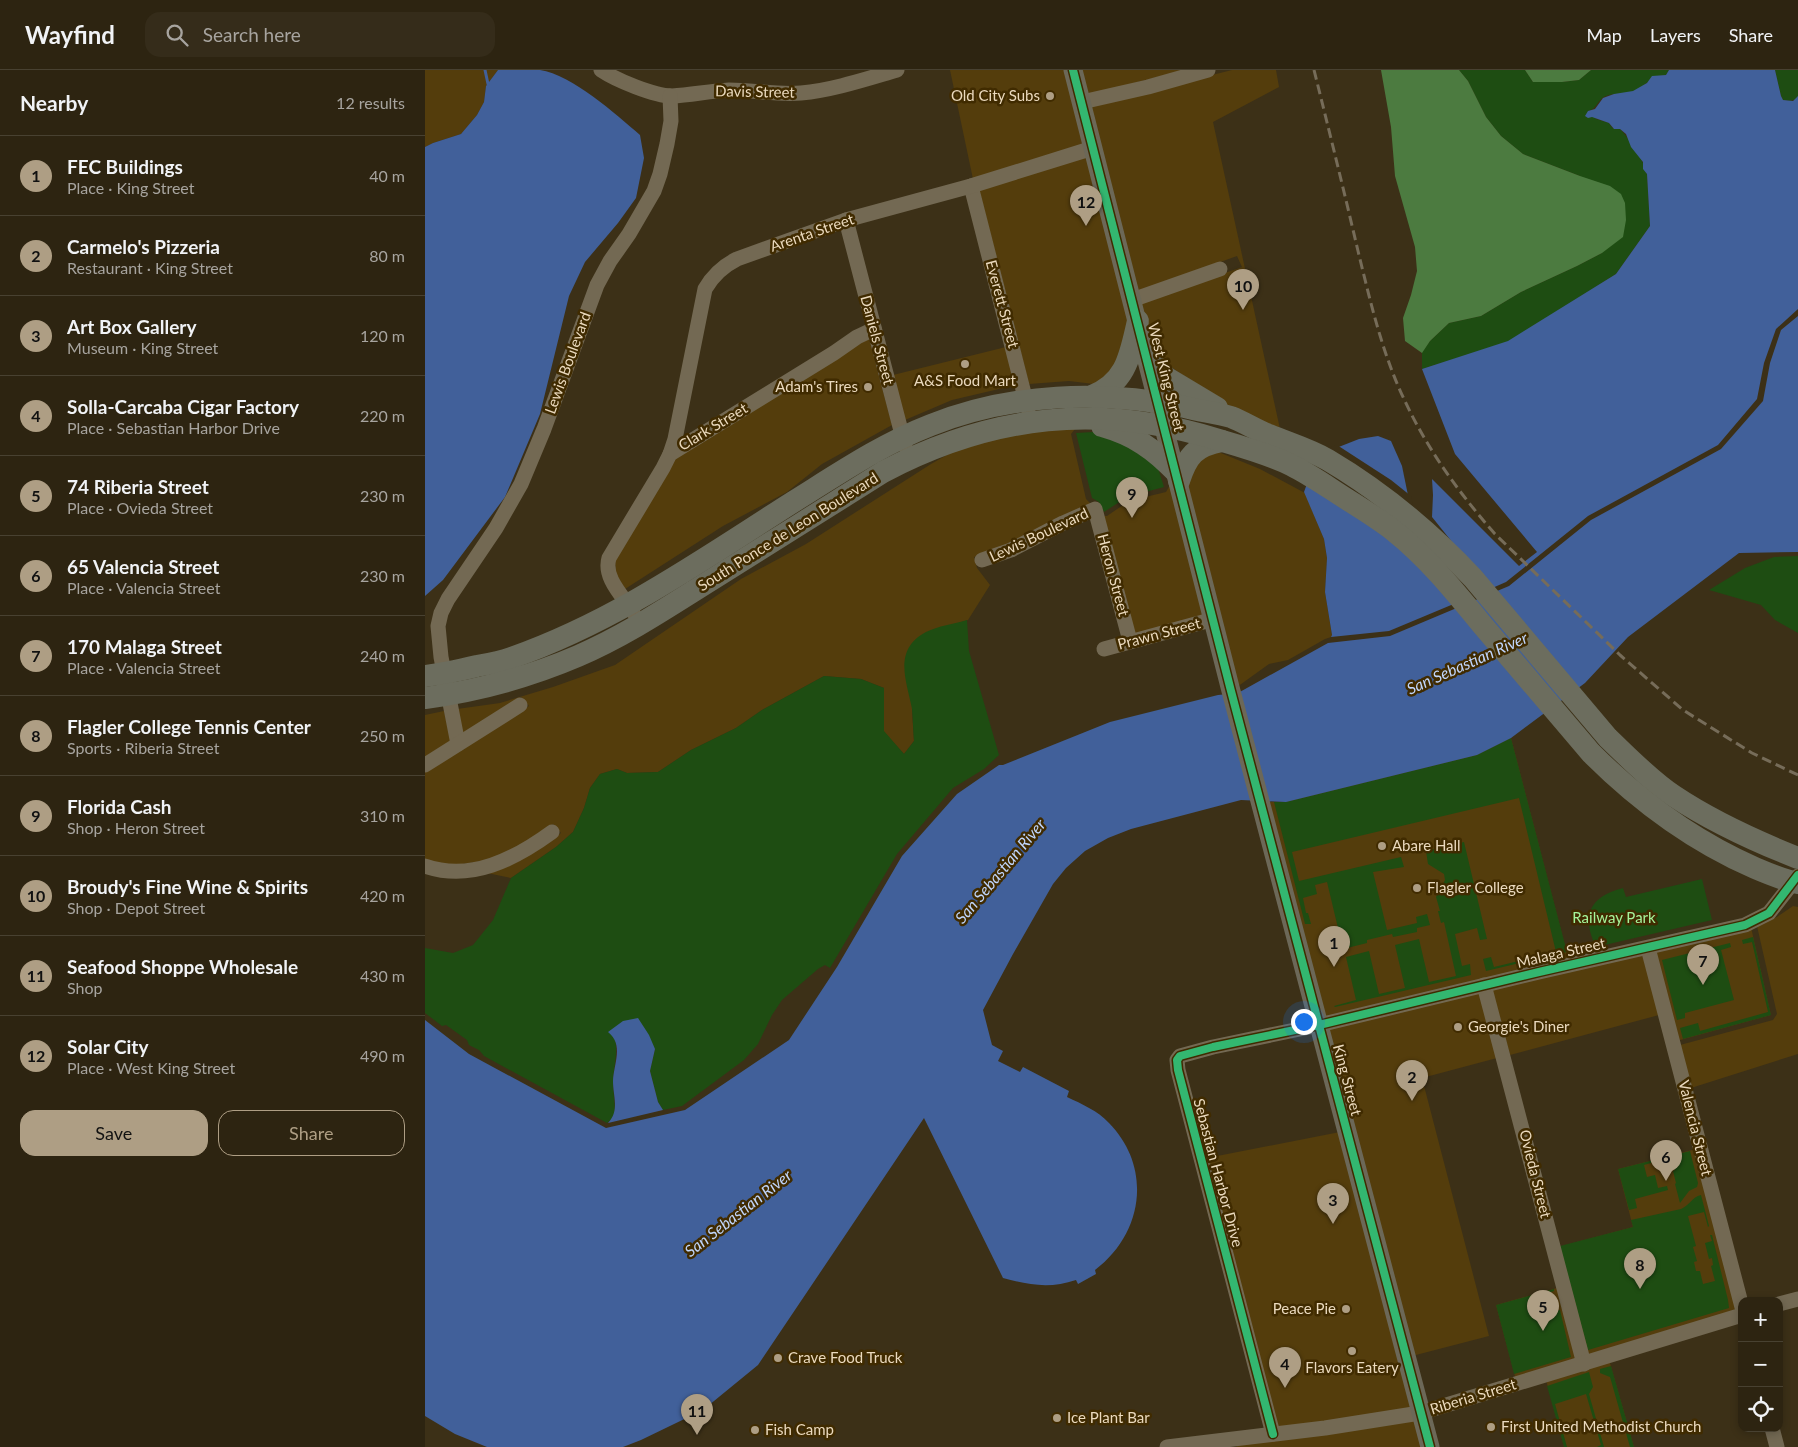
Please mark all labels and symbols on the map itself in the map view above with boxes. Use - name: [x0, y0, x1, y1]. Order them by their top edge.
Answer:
- street label: Davis Street: [715, 81, 796, 101]
- place label: Old City Subs: [951, 86, 1040, 104]
- marker: Old City Subs: [1044, 90, 1056, 102]
- pin: 12: [1070, 185, 1102, 226]
- street label: Arenta Street: [767, 209, 857, 255]
- street label: Everett Street: [983, 258, 1024, 350]
- pin: 10: [1227, 269, 1259, 310]
- street label: Daniels Street: [857, 293, 899, 387]
- street label: Lewis Boulevard: [540, 309, 594, 416]
- street label: West King Street: [1145, 321, 1189, 434]
- marker: A&S Food Mart: [959, 358, 971, 370]
- place label: A&S Food Mart: [914, 371, 1017, 389]
- place label: Adam's Tires: [775, 377, 858, 395]
- marker: Adam's Tires: [862, 381, 874, 393]
- street label: Clark Street: [675, 398, 751, 454]
- street label: South Ponce de Leon Boulevard: [694, 468, 881, 594]
- pin: 9: [1116, 477, 1148, 518]
- street label: Lewis Boulevard: [986, 503, 1091, 565]
- street label: Heron Street: [1094, 532, 1134, 618]
- street label: Prawn Street: [1115, 613, 1203, 653]
- water label: San Sebastian River: [1403, 627, 1531, 698]
- water label: San Sebastian River: [950, 814, 1049, 927]
- place label: Abare Hall: [1392, 836, 1461, 854]
- marker: Abare Hall: [1376, 840, 1388, 852]
- place label: Flagler College: [1427, 878, 1524, 896]
- marker: Flagler College: [1411, 882, 1423, 894]
- park label: Railway Park: [1572, 908, 1656, 926]
- pin: 1: [1318, 926, 1350, 967]
- street label: Malaga Street: [1515, 933, 1608, 971]
- pin: 7: [1687, 944, 1719, 985]
- your location: [1291, 1009, 1317, 1035]
- place label: Georgie's Diner: [1468, 1017, 1570, 1035]
- marker: Georgie's Diner: [1452, 1021, 1464, 1033]
- street label: King Street: [1330, 1042, 1366, 1118]
- pin: 2: [1396, 1060, 1428, 1101]
- street label: Valencia Street: [1675, 1078, 1717, 1178]
- street label: Sebastian Harbor Drive: [1190, 1096, 1247, 1249]
- street label: Ovieda Street: [1516, 1128, 1556, 1220]
- pin: 6: [1650, 1140, 1682, 1181]
- water label: San Sebastian River: [680, 1165, 795, 1260]
- pin: 3: [1317, 1183, 1349, 1224]
- pin: 8: [1624, 1248, 1656, 1289]
- pin: 5: [1527, 1290, 1559, 1331]
- place label: Peace Pie: [1273, 1299, 1336, 1317]
- marker: Peace Pie: [1340, 1303, 1352, 1315]
- marker: Flavors Eatery: [1346, 1345, 1358, 1357]
- pin: 4: [1269, 1347, 1301, 1388]
- place label: Crave Food Truck: [788, 1348, 903, 1366]
- marker: Crave Food Truck: [772, 1352, 784, 1364]
- place label: Flavors Eatery: [1305, 1358, 1399, 1376]
- street label: Riberia Street: [1427, 1374, 1519, 1418]
- pin: 11: [681, 1394, 713, 1435]
- place label: Ice Plant Bar: [1067, 1408, 1150, 1426]
- marker: Ice Plant Bar: [1051, 1412, 1063, 1424]
- place label: First United Methodist Church: [1501, 1417, 1701, 1435]
- place label: Fish Camp: [765, 1420, 834, 1438]
- marker: First United Methodist Church: [1485, 1421, 1497, 1433]
- marker: Fish Camp: [749, 1424, 761, 1436]

